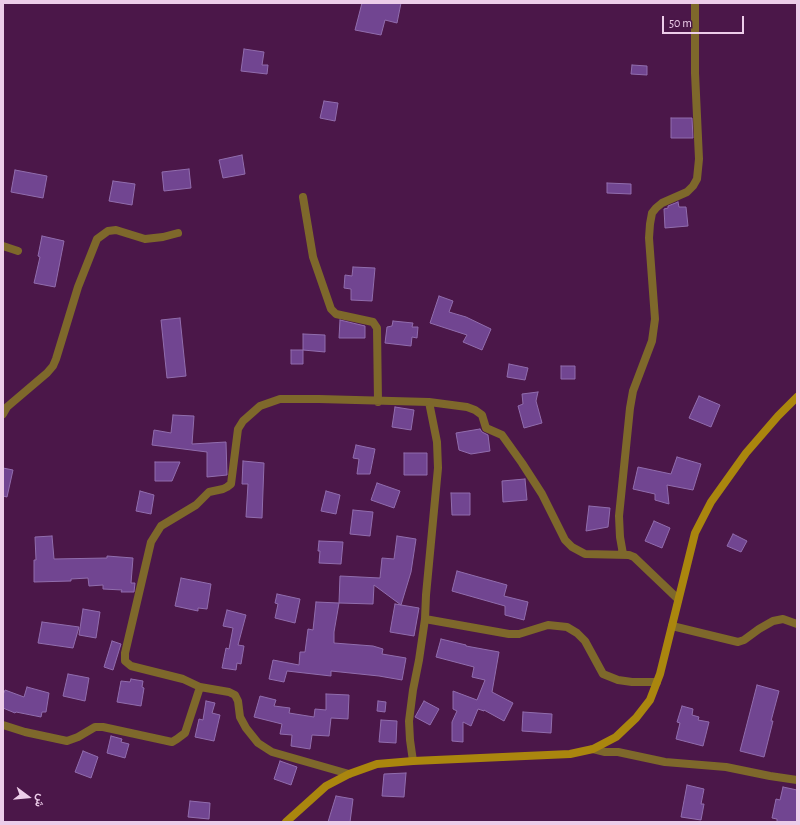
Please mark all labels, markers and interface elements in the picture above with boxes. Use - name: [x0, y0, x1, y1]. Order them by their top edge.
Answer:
- scale bar: [664, 8, 746, 34]
- text: 50 m: [669, 17, 692, 29]
- north arrow: [8, 777, 48, 817]
- text: ش: [33, 793, 47, 808]

